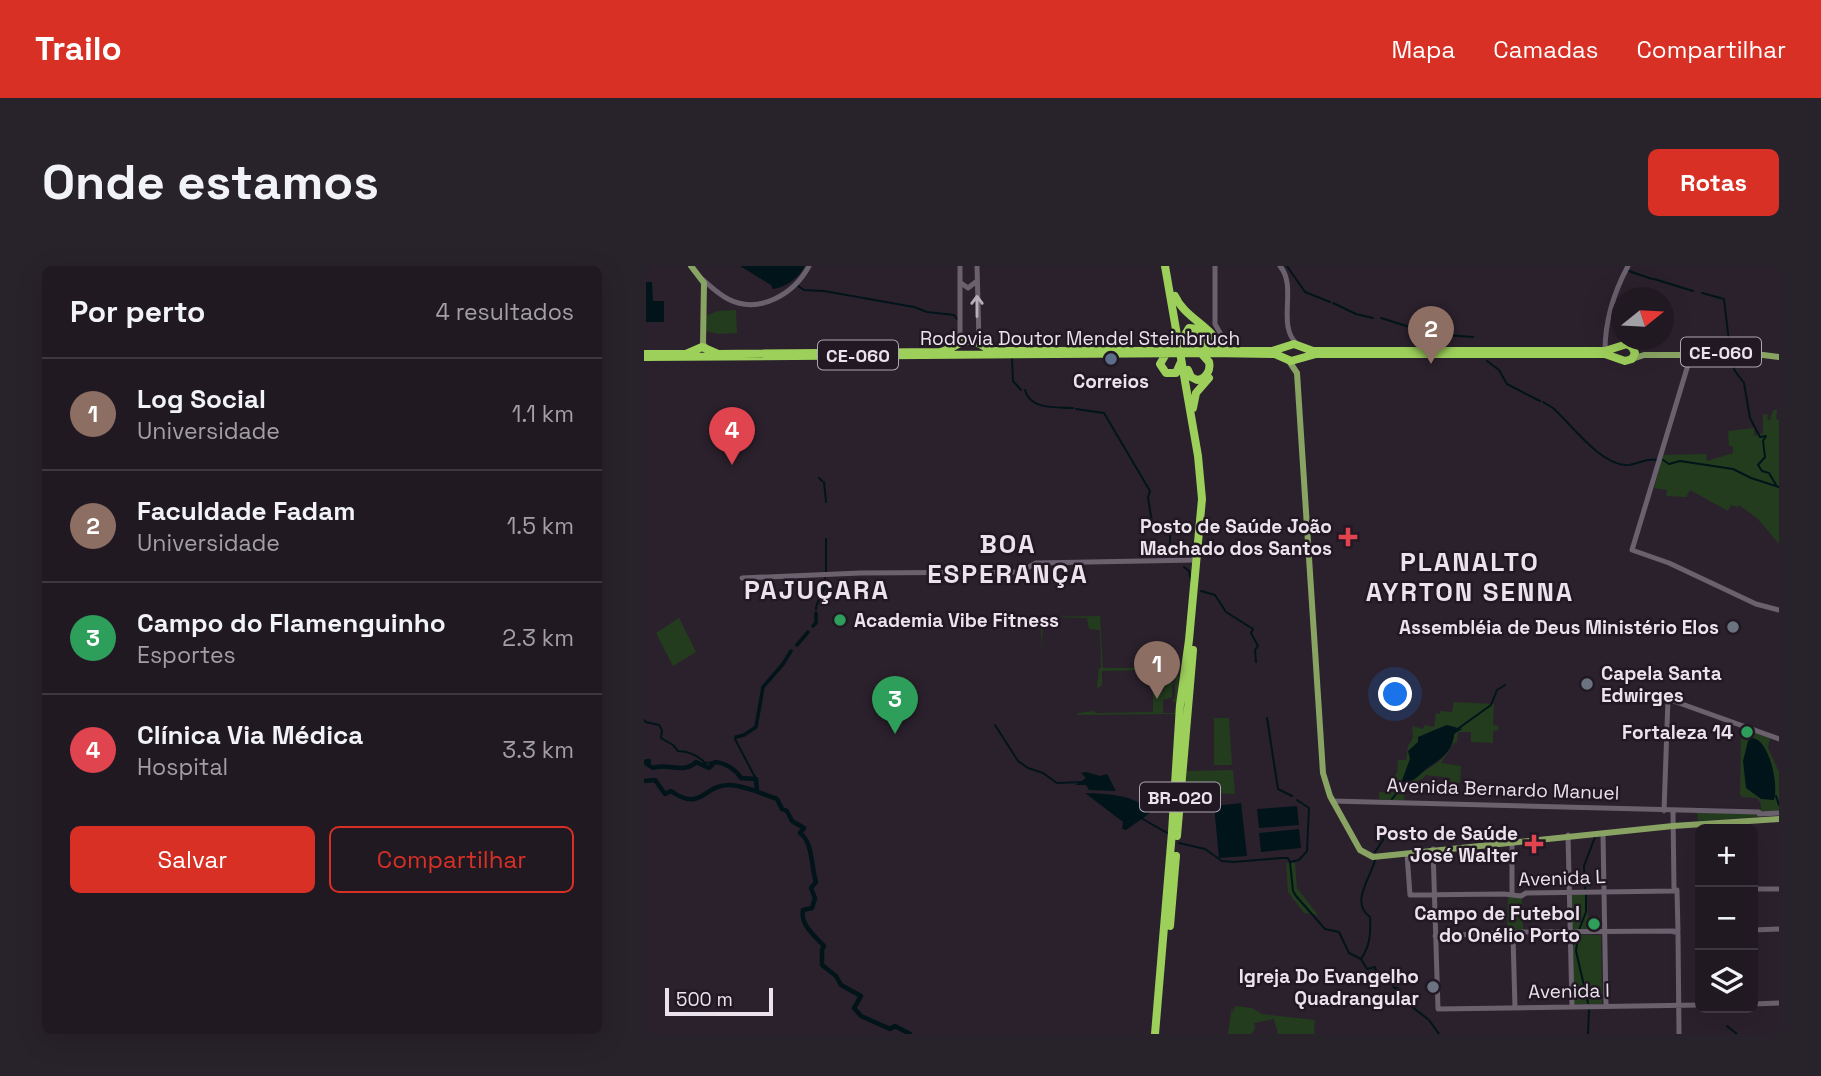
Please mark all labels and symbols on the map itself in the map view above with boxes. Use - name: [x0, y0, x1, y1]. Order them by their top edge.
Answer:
- north arrow: [1611, 287, 1674, 350]
- one-way arrow: [970, 294, 984, 317]
- pin: 2: [1408, 306, 1454, 364]
- street label: Rodovia Doutor Mendel Steinbruch: [920, 326, 1240, 351]
- road number: CE-060: [1681, 338, 1761, 366]
- road number: CE-060: [818, 340, 898, 370]
- marker: Correios: [1103, 351, 1119, 367]
- place label: Correios: [1073, 369, 1149, 394]
- pin: 4: [709, 407, 755, 465]
- place label: Posto de Saúde João Machado dos Santos: [1140, 514, 1332, 561]
- district label: BOA ESPERANÇA: [927, 527, 1089, 591]
- marker: Posto de Saúde João Machado dos Santos: [1338, 527, 1358, 547]
- district label: PLANALTO AYRTON SENNA: [1366, 545, 1574, 609]
- district label: PAJUÇARA: [744, 573, 890, 607]
- place label: Academia Vibe Fitness: [854, 608, 1059, 633]
- marker: Academia Vibe Fitness: [832, 612, 848, 628]
- place label: Assembléia de Deus Ministério Elos: [1399, 615, 1719, 640]
- marker: Assembléia de Deus Ministério Elos: [1725, 619, 1741, 635]
- pin: 1: [1134, 641, 1180, 699]
- place label: Capela Santa Edwirges: [1601, 661, 1722, 708]
- pin: 3: [872, 676, 918, 734]
- marker: Capela Santa Edwirges: [1579, 676, 1595, 692]
- your location: [1378, 677, 1412, 711]
- place label: Fortaleza 14: [1622, 720, 1733, 745]
- marker: Fortaleza 14: [1739, 724, 1755, 740]
- street label: Avenida Bernardo Manuel: [1386, 772, 1620, 806]
- road number: BR-020: [1140, 782, 1220, 812]
- place label: Posto de Saúde José Walter: [1376, 821, 1518, 868]
- marker: Posto de Saúde José Walter: [1524, 834, 1544, 854]
- street label: Avenida L: [1518, 864, 1606, 892]
- place label: Campo de Futebol do Onélio Porto: [1414, 901, 1580, 948]
- marker: Campo de Futebol do Onélio Porto: [1586, 916, 1602, 932]
- place label: Igreja Do Evangelho Quadrangular: [1239, 964, 1419, 1011]
- street label: Avenida I: [1528, 978, 1610, 1004]
- marker: Igreja Do Evangelho Quadrangular: [1425, 979, 1441, 995]
- scale bar: [665, 985, 774, 1017]

